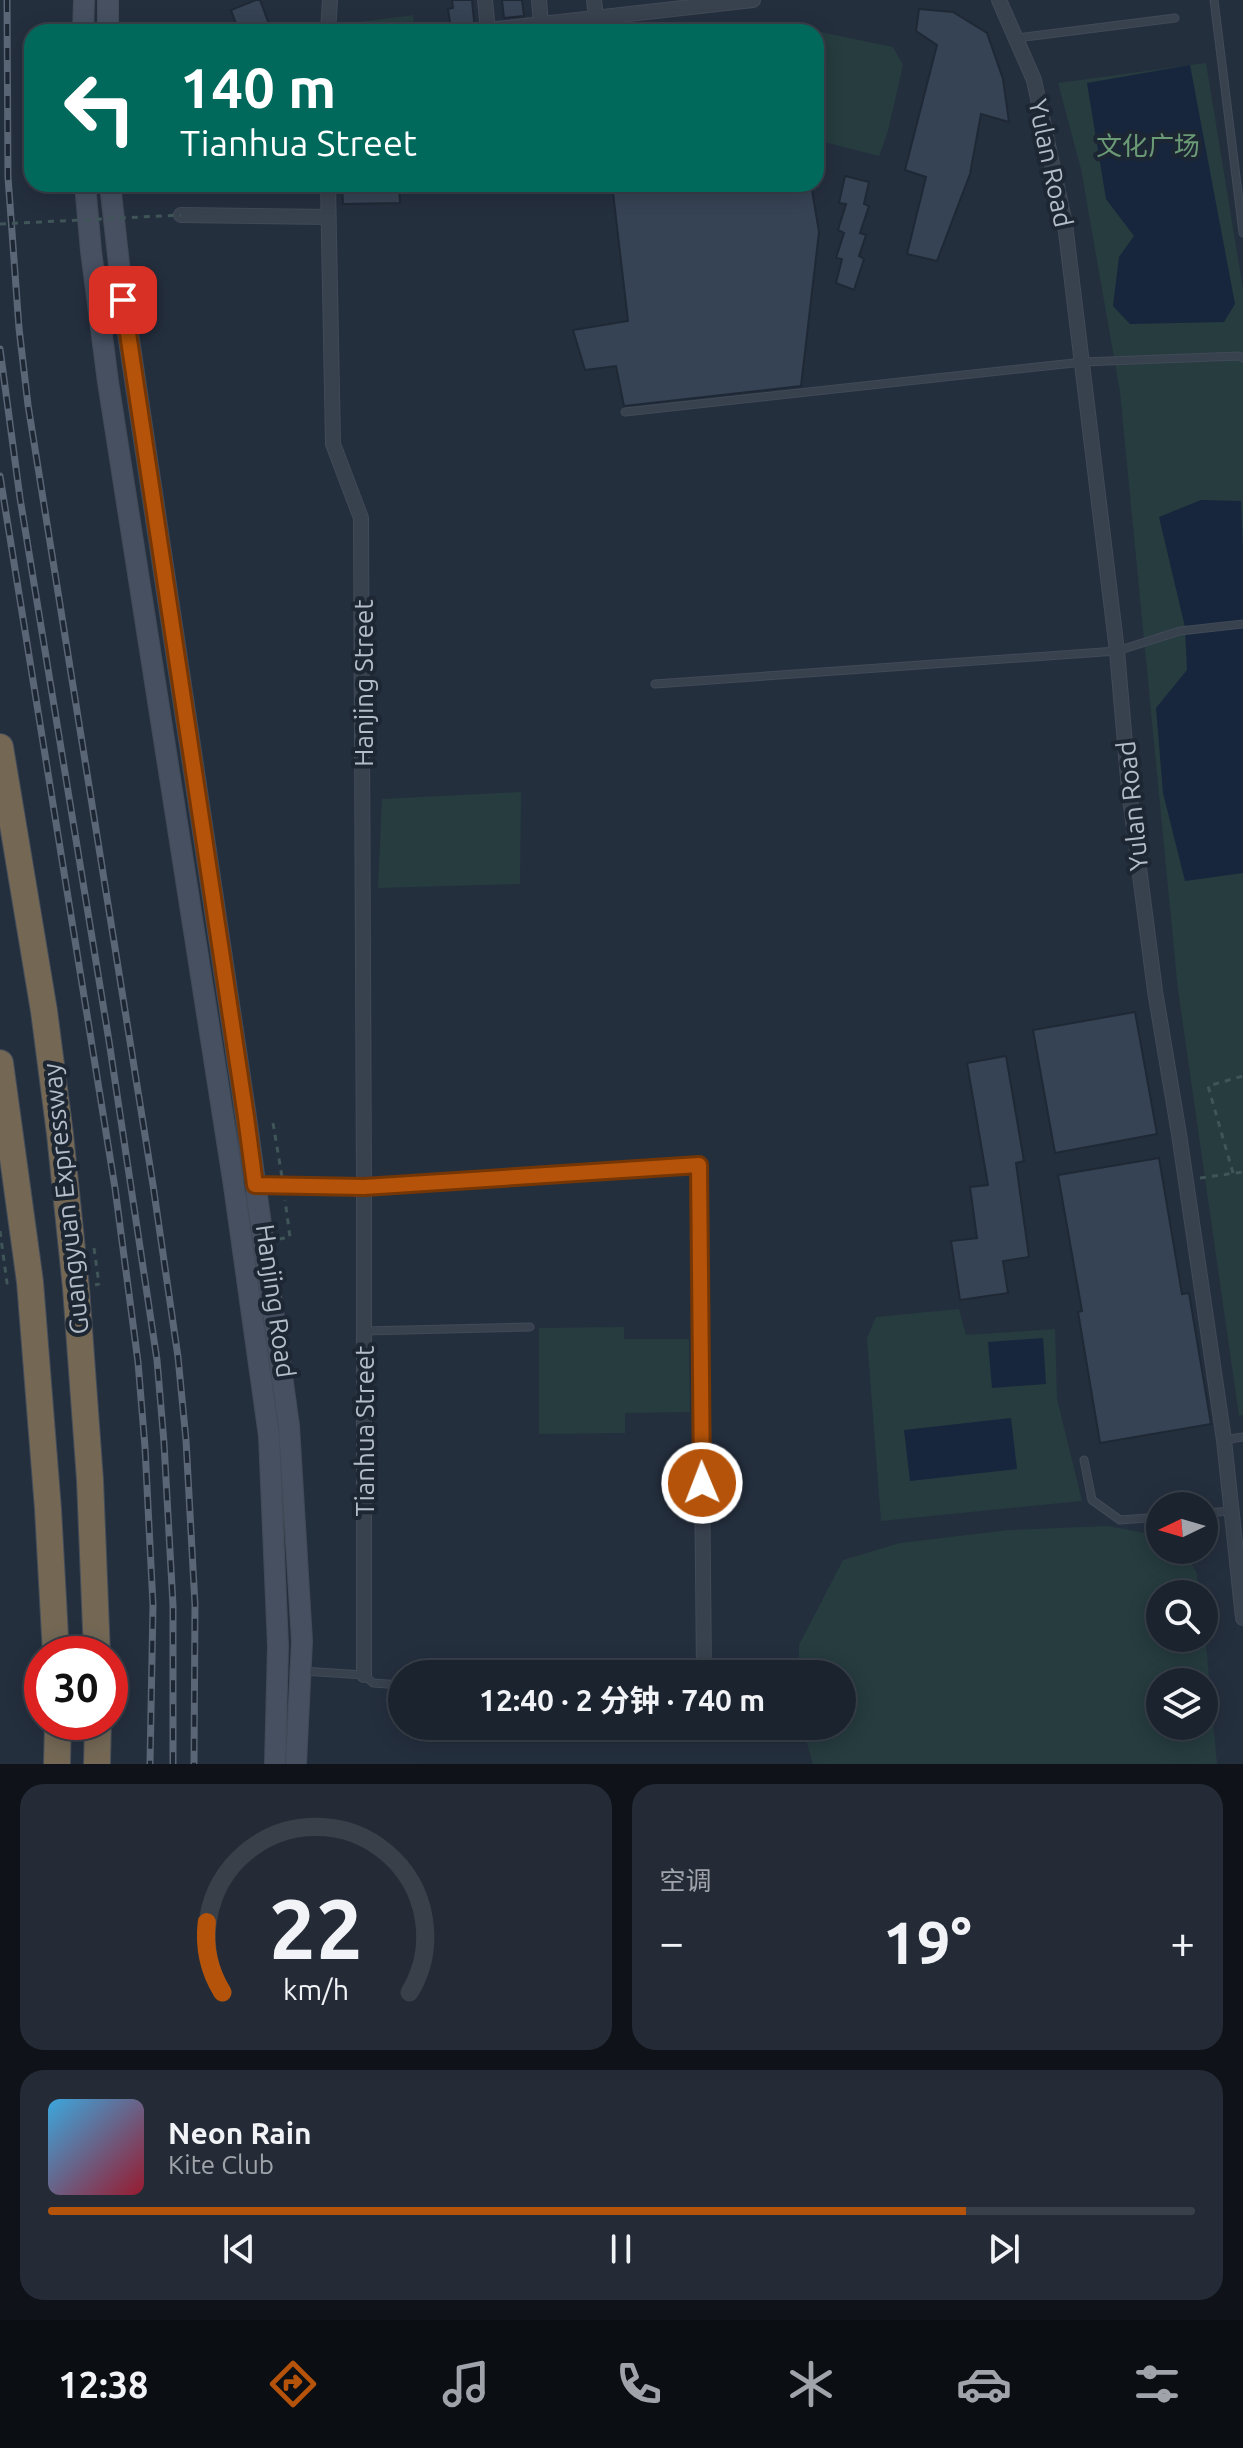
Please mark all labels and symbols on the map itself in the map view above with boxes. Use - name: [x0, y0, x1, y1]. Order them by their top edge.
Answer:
- street label: Yulan Road: [1023, 96, 1079, 230]
- park label: 文化广场: [1096, 131, 1200, 160]
- pin: [89, 266, 157, 334]
- street label: Hanjing Street: [349, 599, 378, 767]
- street label: Yulan Road: [1111, 740, 1153, 872]
- street label: Guangyuan Expressway: [36, 1062, 94, 1336]
- street label: Hanjing Road: [251, 1222, 301, 1380]
- street label: Tianhua Street: [350, 1345, 379, 1517]
- position arrow: [660, 1441, 744, 1525]
- north arrow: [1146, 1492, 1218, 1564]
- speed limit sign: 30: [24, 1636, 128, 1740]

